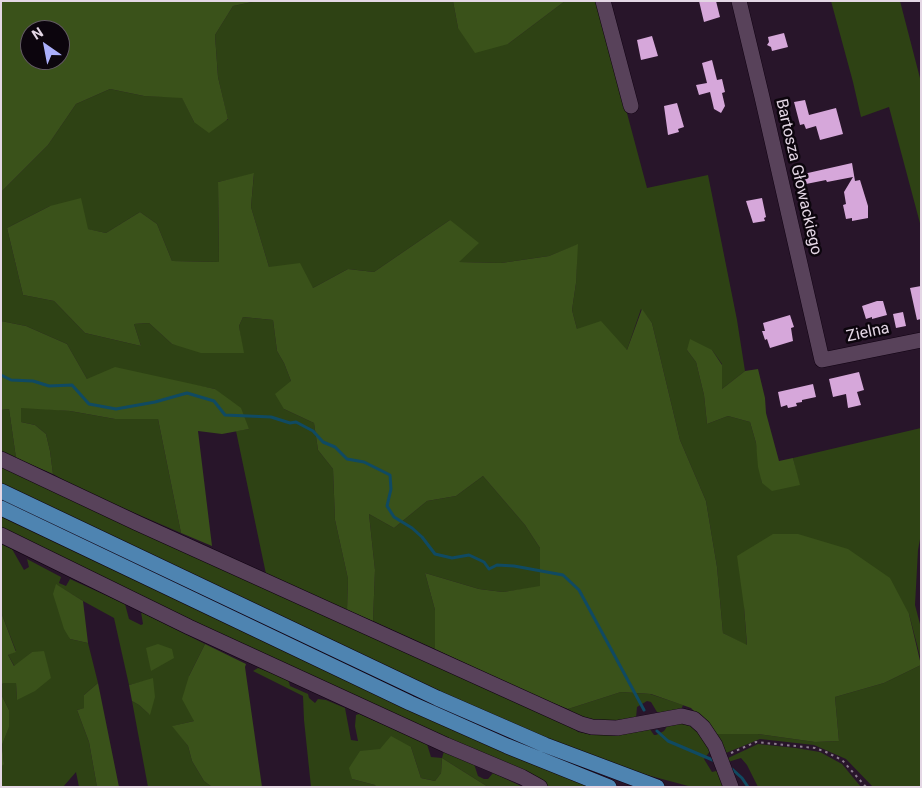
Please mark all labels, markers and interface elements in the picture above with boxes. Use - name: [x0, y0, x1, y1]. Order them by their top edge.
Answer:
- north arrow: [20, 20, 70, 70]
- text: N: [29, 24, 46, 43]
- street label: Bartosza Głowackiego: [771, 97, 825, 257]
- street label: Zielna: [845, 319, 891, 347]

